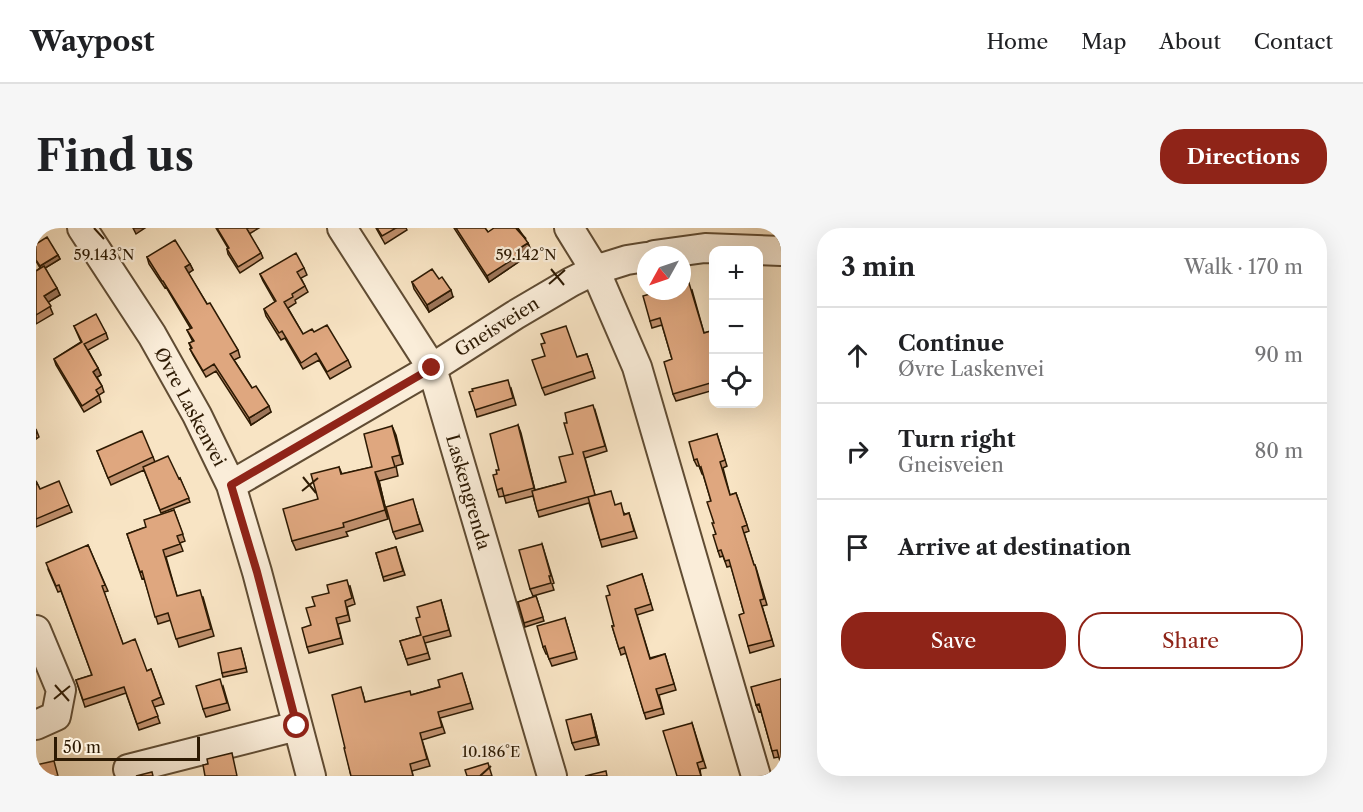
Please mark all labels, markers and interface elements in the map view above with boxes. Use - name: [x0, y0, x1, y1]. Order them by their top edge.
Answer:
- text: Waypost: [30, 24, 154, 58]
- text: Home: [987, 29, 1048, 54]
- text: Map: [1081, 29, 1126, 54]
- text: About: [1159, 29, 1221, 54]
- text: Contact: [1254, 29, 1333, 54]
- button: Directions: [1160, 129, 1327, 184]
- text: Find us: [36, 130, 194, 182]
- text: 59.143°N: [74, 245, 134, 264]
- text: 59.142°N: [495, 245, 557, 264]
- north arrow: [637, 246, 691, 300]
- map controls: [709, 246, 763, 408]
- button: +: [709, 246, 763, 300]
- text: 3 min: [841, 251, 915, 283]
- text: Walk · 170 m: [1184, 255, 1303, 279]
- street label: Gneisveien: [451, 292, 543, 362]
- button: −: [709, 300, 763, 354]
- text: Continue: [898, 330, 1004, 357]
- icon: ahead: [841, 339, 874, 372]
- text: 90 m: [1255, 343, 1303, 367]
- street label: Øvre Laskenvei: [149, 344, 231, 471]
- route end: [418, 354, 444, 380]
- button: locate: [709, 354, 763, 408]
- text: Øvre Laskenvei: [898, 357, 1044, 381]
- text: Turn right: [898, 426, 1016, 453]
- street label: Laskengrenda: [441, 432, 495, 553]
- icon: right: [841, 435, 874, 468]
- text: 80 m: [1255, 439, 1303, 463]
- text: Gneisveien: [898, 453, 1004, 477]
- icon: arrive: [841, 531, 874, 564]
- text: Arrive at destination: [898, 534, 1131, 561]
- button: Save: [841, 612, 1066, 669]
- button: Share: [1078, 612, 1303, 669]
- route start: [283, 712, 309, 738]
- scale bar: [54, 734, 200, 762]
- text: 50 m: [63, 737, 101, 757]
- text: 10.186°E: [462, 742, 520, 761]

